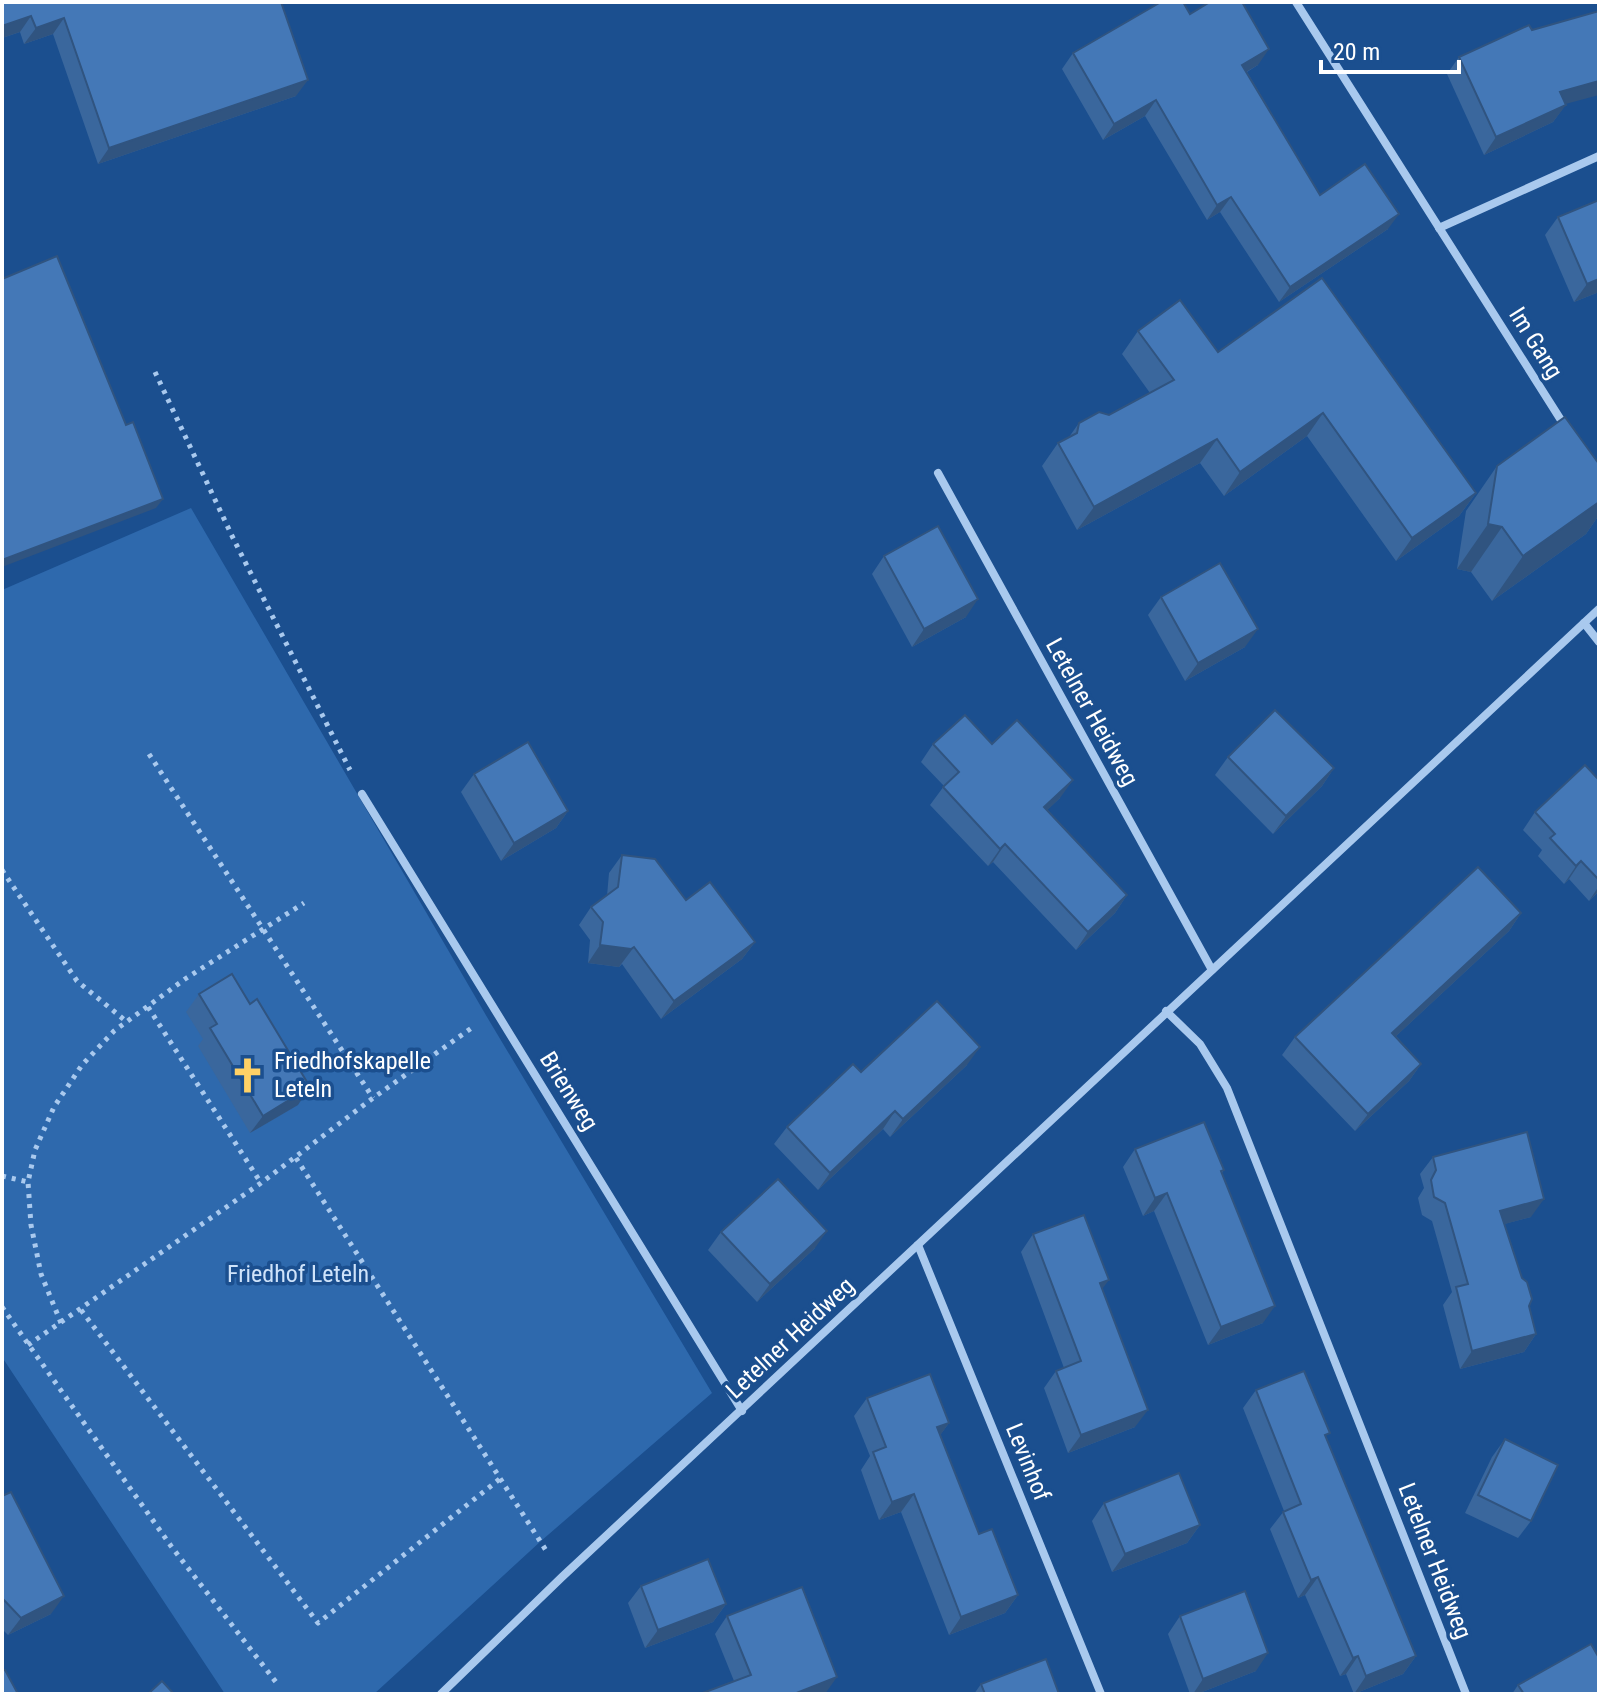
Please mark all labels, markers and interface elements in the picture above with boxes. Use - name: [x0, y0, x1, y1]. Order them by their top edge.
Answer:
- scale bar: [1321, 24, 1459, 74]
- text: 20 m: [1333, 38, 1380, 66]
- street label: Im Gang: [1503, 302, 1569, 384]
- street label: Letelner Heidweg: [1040, 633, 1144, 791]
- street label: Brienweg: [534, 1046, 604, 1136]
- place label: Friedhofskapelle Leteln: [274, 1047, 431, 1103]
- church icon: Friedhofskapelle Leteln: [229, 1056, 267, 1094]
- park label: Friedhof Leteln: [227, 1260, 369, 1288]
- street label: Letelner Heidweg: [720, 1272, 860, 1404]
- street label: Levinhof: [1000, 1419, 1056, 1505]
- street label: Letelner Heidweg: [1392, 1479, 1478, 1643]

